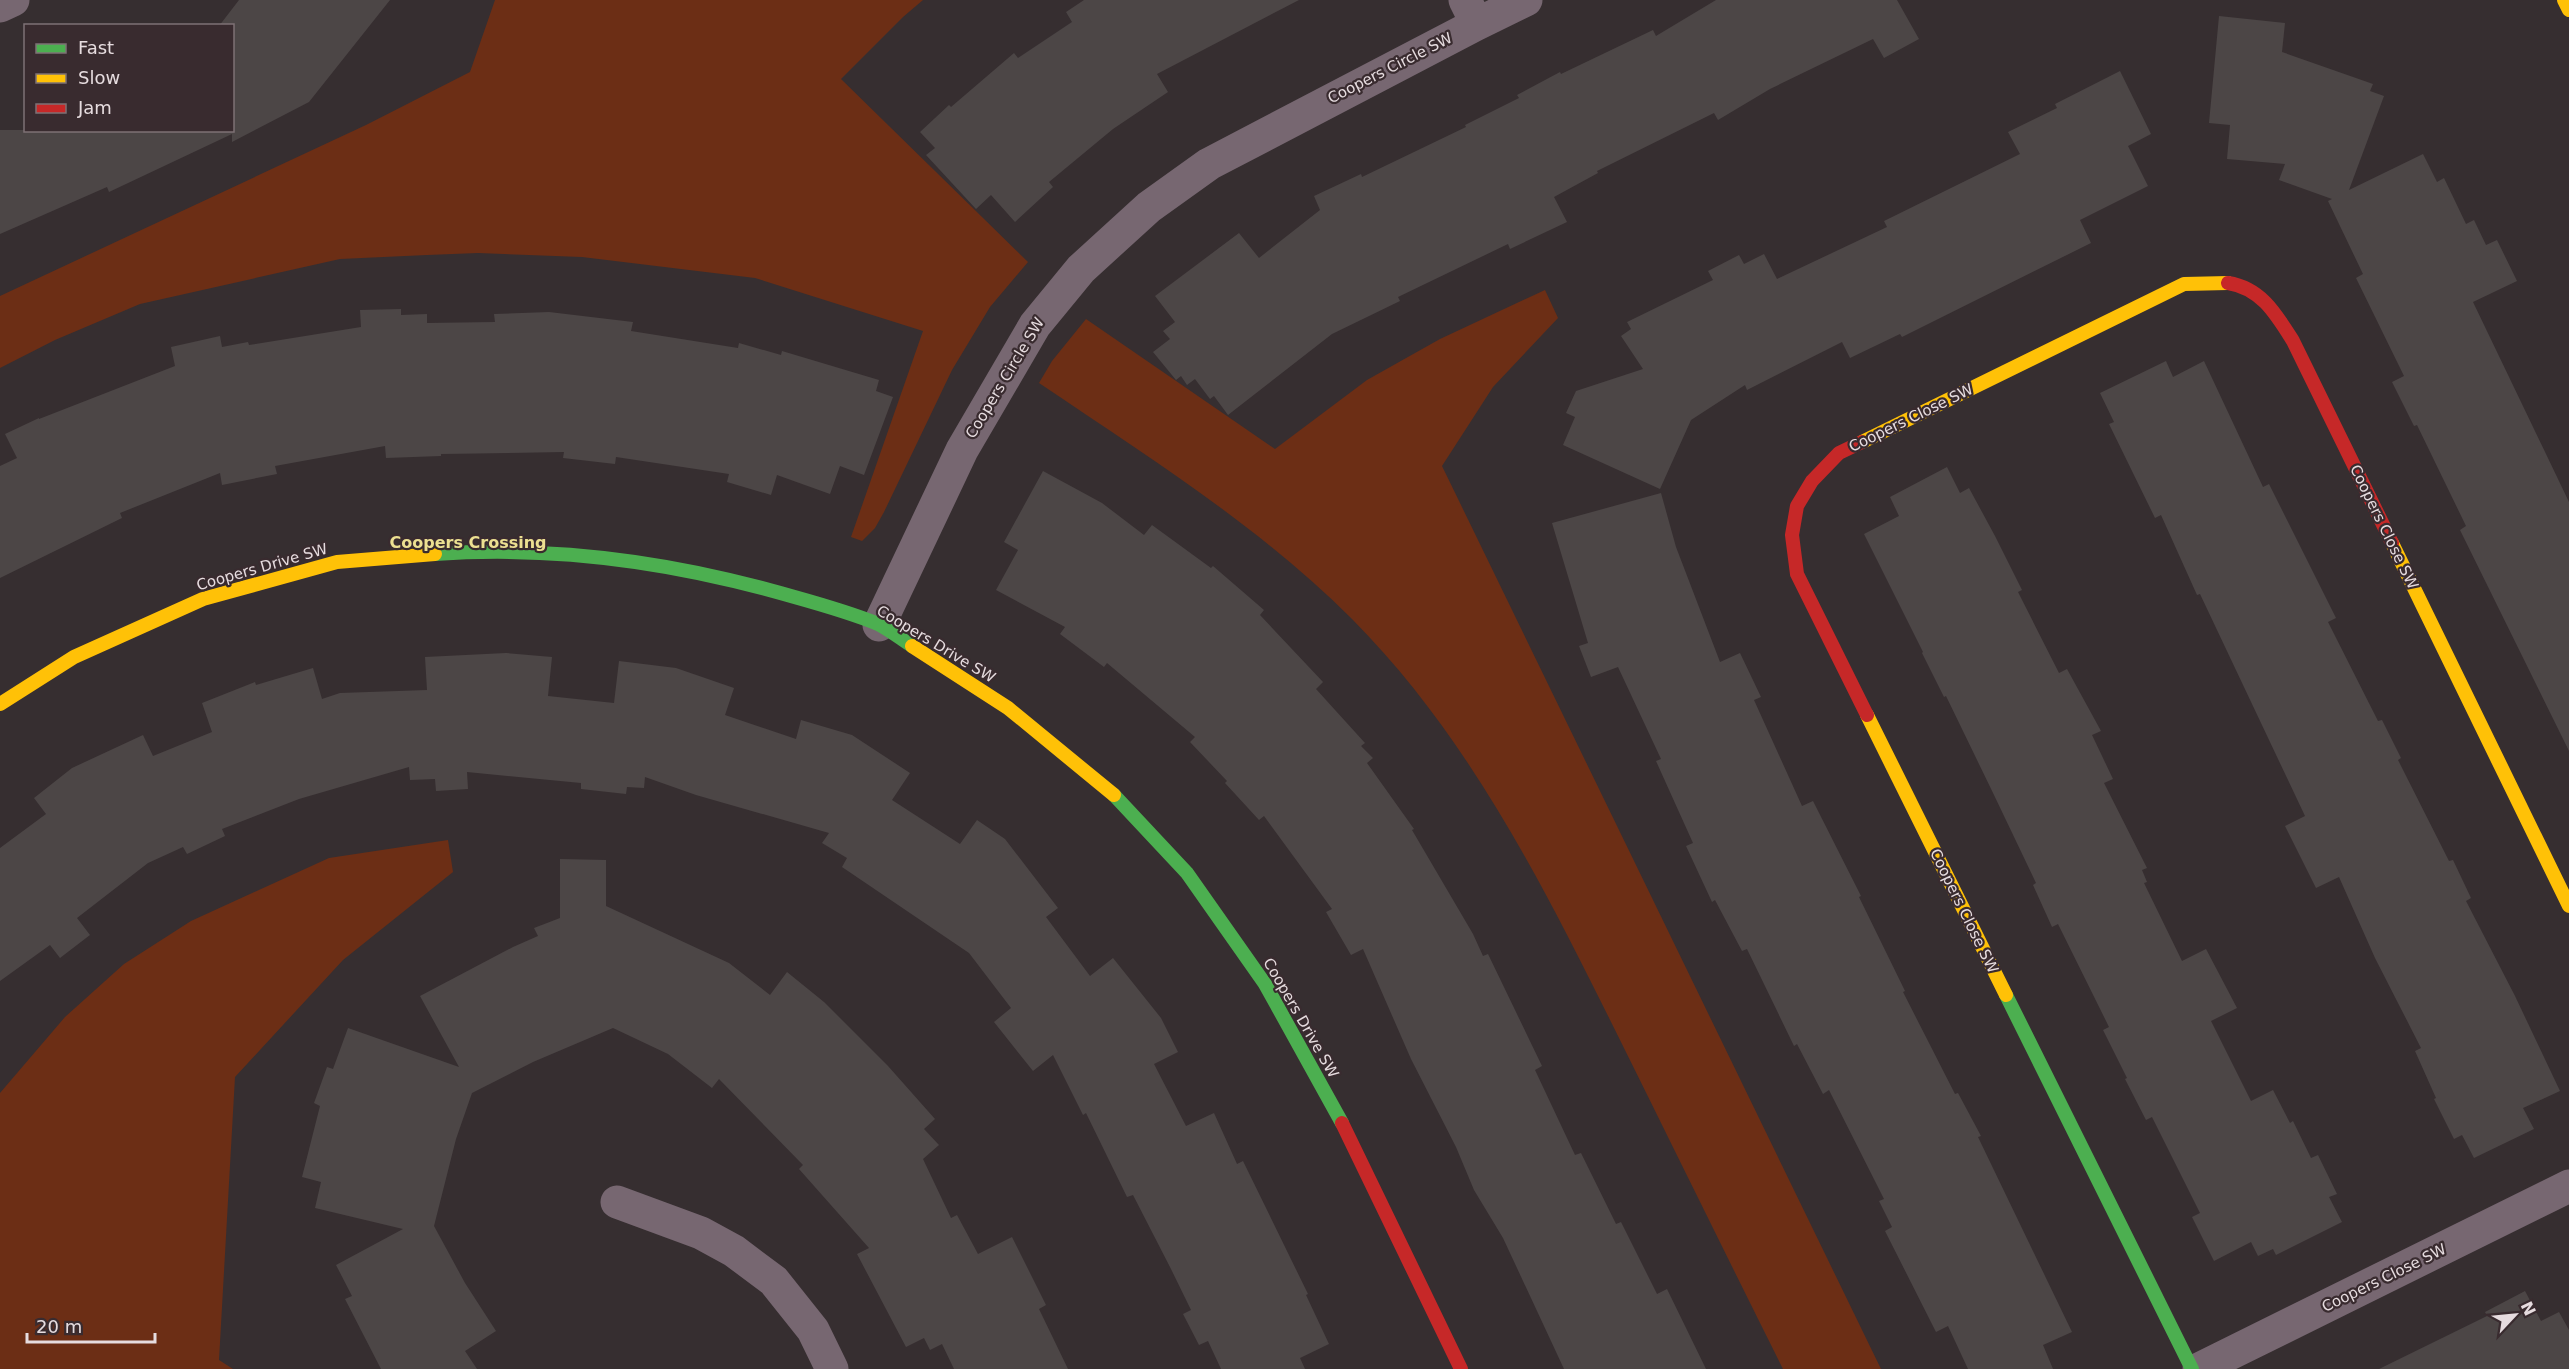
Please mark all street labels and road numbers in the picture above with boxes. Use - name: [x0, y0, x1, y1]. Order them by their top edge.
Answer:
- street label: Coopers Circle SW: [1325, 29, 1456, 107]
- street label: Coopers Circle SW: [962, 314, 1048, 442]
- street label: Coopers Close SW: [1846, 380, 1976, 456]
- street label: Coopers Close SW: [2346, 462, 2422, 592]
- street label: Coopers Drive SW: [194, 540, 330, 594]
- street label: Coopers Drive SW: [873, 601, 999, 687]
- street label: Coopers Close SW: [1926, 846, 2002, 976]
- street label: Coopers Drive SW: [1259, 955, 1343, 1081]
- street label: Coopers Close SW: [2319, 1240, 2449, 1316]

